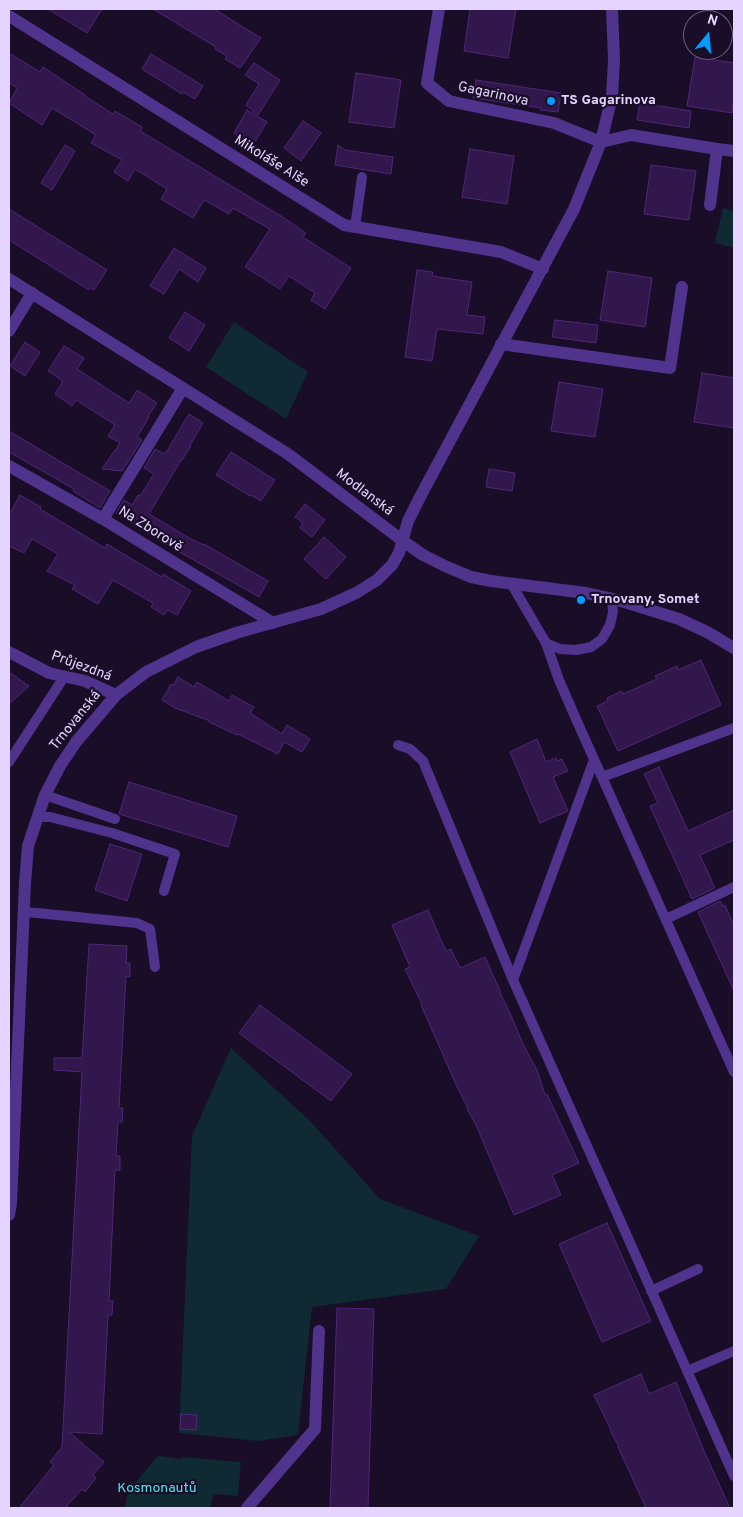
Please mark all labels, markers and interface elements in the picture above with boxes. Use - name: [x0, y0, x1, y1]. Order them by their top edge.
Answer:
- north arrow: [683, 10, 733, 60]
- text: N: [705, 12, 720, 31]
- street label: Gagarinova: [456, 79, 530, 111]
- place label: TS Gagarinova: [561, 93, 656, 109]
- marker: TS Gagarinova: [545, 95, 557, 107]
- street label: Mikoláše Alše: [230, 132, 312, 192]
- street label: Modlanská: [332, 466, 396, 520]
- street label: Na Zborově: [115, 504, 185, 556]
- place label: Trnovany, Somet: [591, 592, 700, 608]
- marker: Trnovany, Somet: [575, 594, 587, 606]
- street label: Průjezdná: [48, 648, 114, 686]
- street label: Trnovanská: [47, 688, 105, 754]
- park label: Kosmonautů: [117, 1481, 197, 1497]

